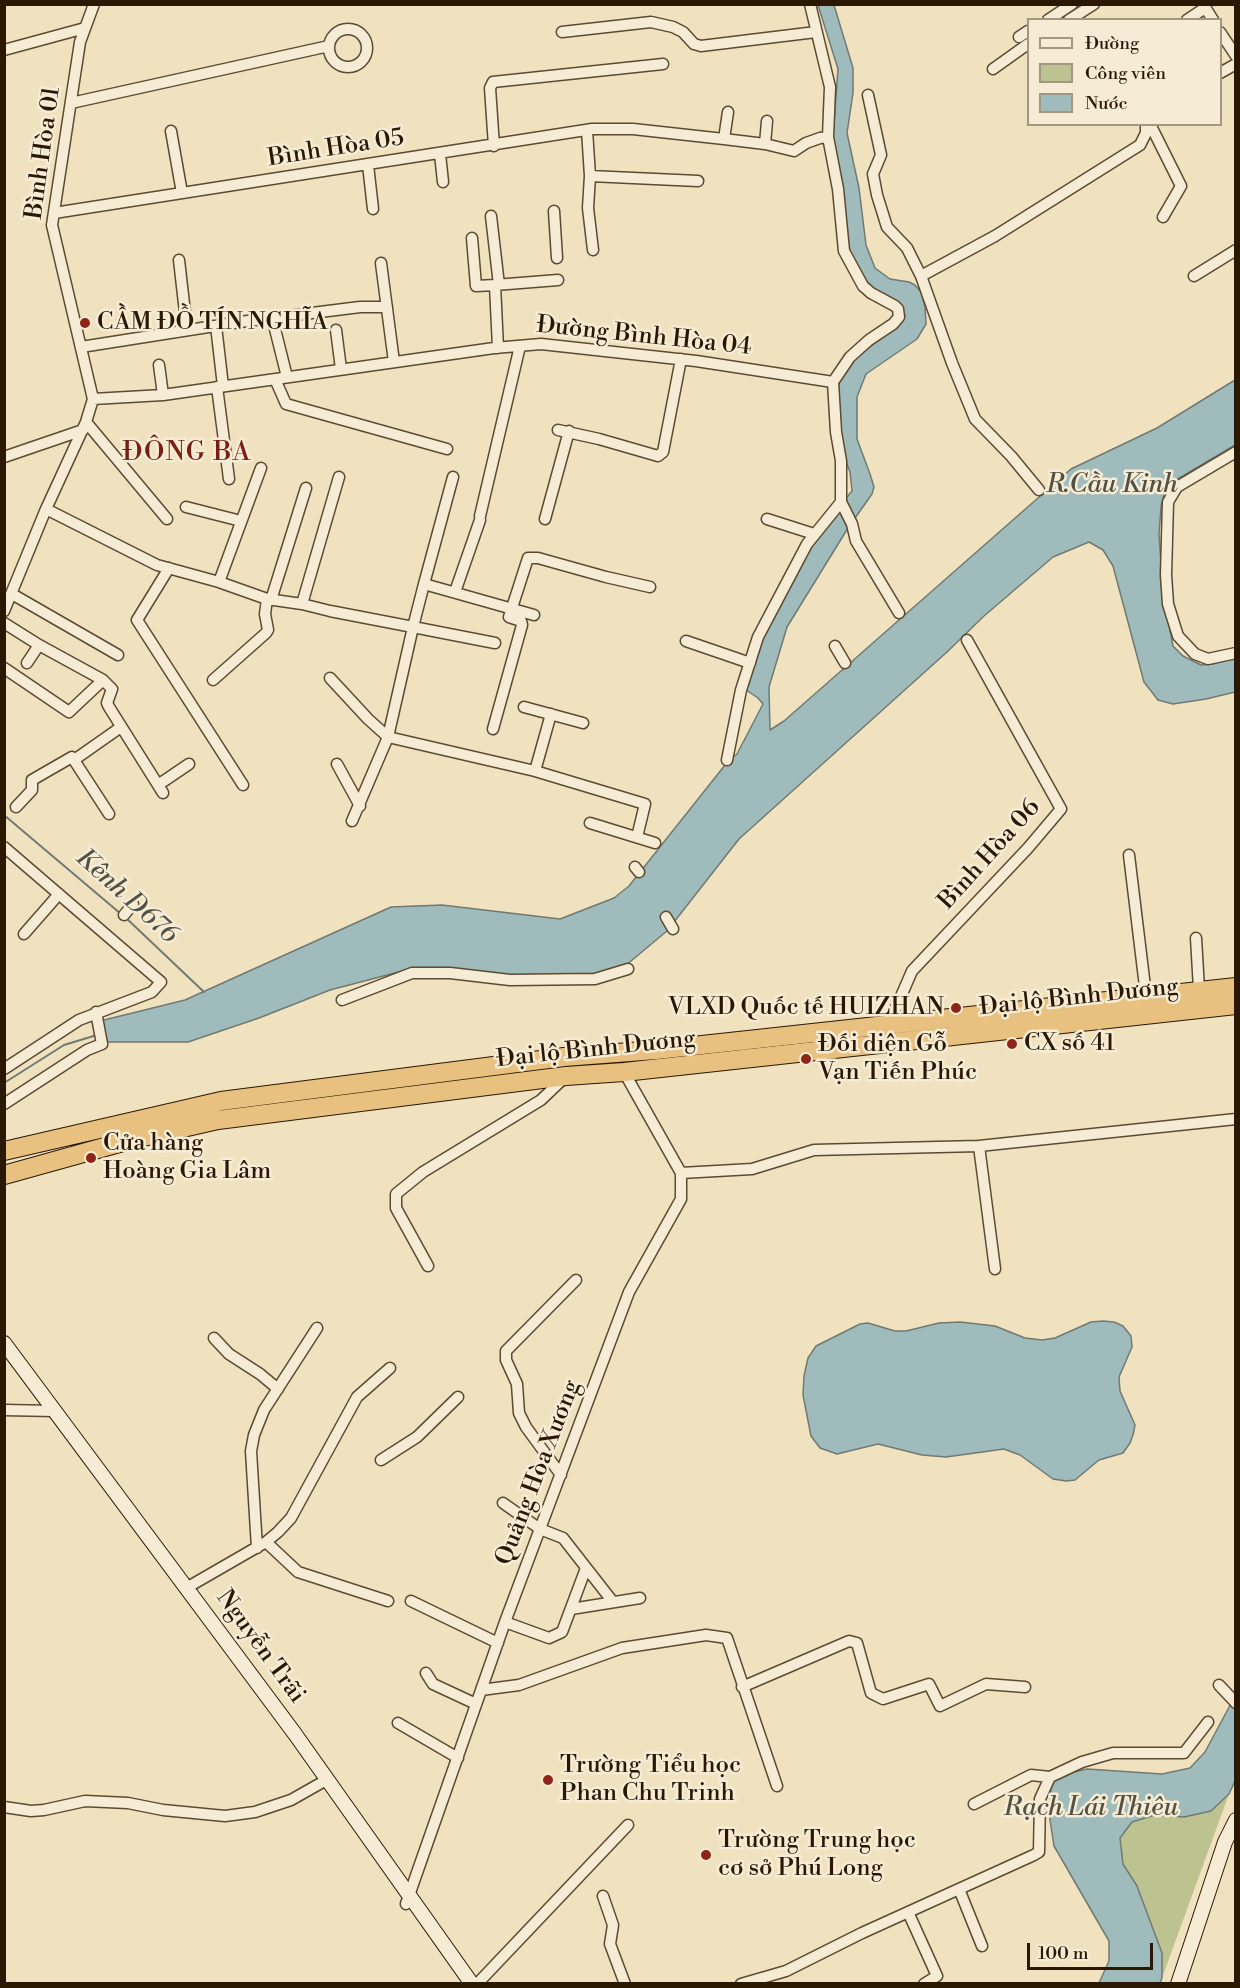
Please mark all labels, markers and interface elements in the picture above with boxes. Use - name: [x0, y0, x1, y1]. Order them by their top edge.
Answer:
- legend: [1027, 18, 1222, 126]
- text: Đường: [1085, 32, 1139, 55]
- text: Công viên: [1085, 62, 1166, 85]
- street label: Bình Hòa 01: [20, 85, 68, 221]
- text: Nước: [1085, 92, 1128, 115]
- street label: Bình Hòa 05: [266, 124, 406, 174]
- place label: CẦM ĐỒ TÍN NGHĨA: [97, 309, 328, 337]
- street label: Đường Bình Hòa 04: [535, 311, 753, 363]
- marker: CẦM ĐỒ TÍN NGHĨA: [78, 316, 92, 330]
- district label: ĐÔNG BA: [122, 438, 252, 470]
- water label: R.Cầu Kinh: [1046, 470, 1178, 502]
- street label: Bình Hòa 06: [933, 794, 1047, 916]
- water label: Kênh D676: [68, 843, 184, 951]
- street label: Đại lộ Bình Dương: [978, 973, 1180, 1023]
- place label: VLXD Quốc tế HUIZHAN: [668, 994, 944, 1022]
- marker: VLXD Quốc tế HUIZHAN: [949, 1001, 963, 1015]
- street label: Đại lộ Bình Dương: [495, 1025, 697, 1075]
- place label: CX số 41: [1024, 1030, 1115, 1058]
- place label: Đối diện Gỗ Vạn Tiến Phúc: [818, 1031, 977, 1087]
- marker: CX số 41: [1005, 1037, 1019, 1051]
- marker: Đối diện Gỗ Vạn Tiến Phúc: [799, 1052, 813, 1066]
- place label: Cửa hàng Hoàng Gia Lâm: [103, 1130, 271, 1186]
- marker: Cửa hàng Hoàng Gia Lâm: [84, 1151, 98, 1165]
- street label: Quảng Hòa Xương: [490, 1376, 588, 1570]
- street label: Nguyễn Trãi: [209, 1585, 311, 1709]
- place label: Trường Tiểu học Phan Chu Trinh: [560, 1752, 741, 1808]
- marker: Trường Tiểu học Phan Chu Trinh: [541, 1773, 555, 1787]
- water label: Rạch Lái Thiêu: [1004, 1793, 1178, 1825]
- place label: Trường Trung học cơ sở Phú Long: [718, 1827, 916, 1883]
- marker: Trường Trung học cơ sở Phú Long: [699, 1848, 713, 1862]
- scale bar: [1030, 1931, 1156, 1969]
- text: 100 m: [1038, 1942, 1089, 1965]

